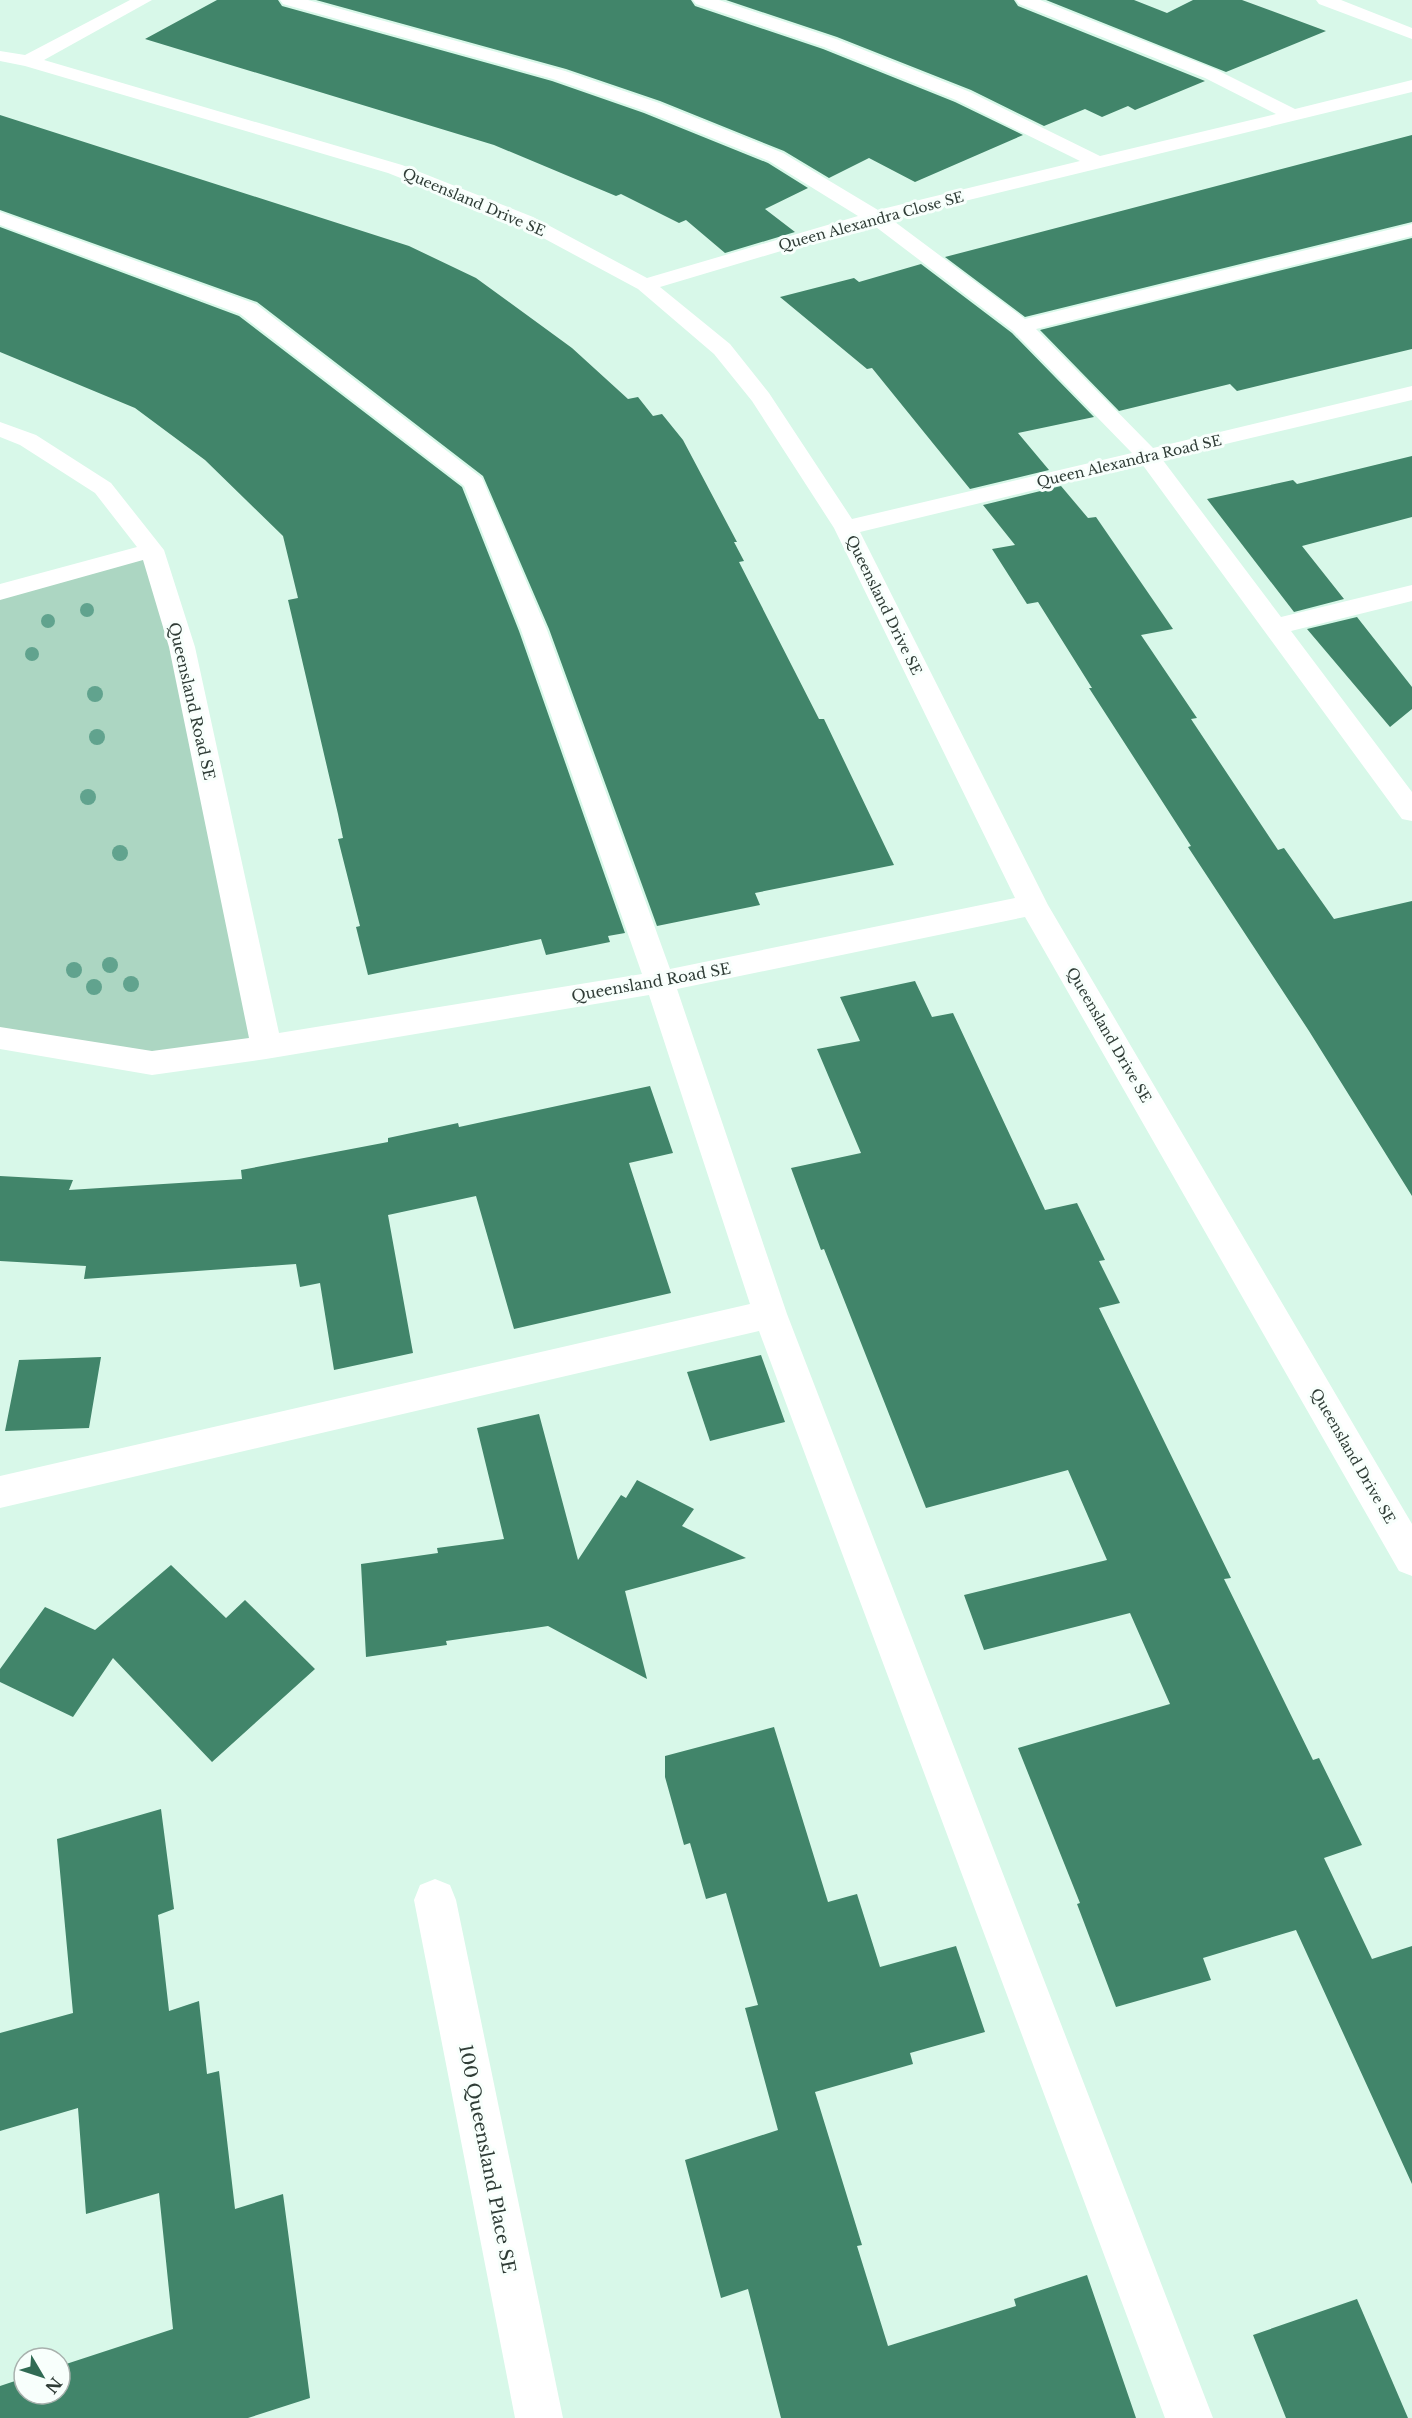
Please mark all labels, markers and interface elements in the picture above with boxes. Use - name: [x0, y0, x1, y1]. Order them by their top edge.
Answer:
- street label: Queensland Drive SE: [400, 164, 548, 240]
- street label: Queen Alexandra Close SE: [776, 188, 966, 254]
- street label: Queen Alexandra Road SE: [1035, 431, 1223, 491]
- street label: Queensland Drive SE: [842, 532, 926, 678]
- street label: Queensland Road SE: [165, 620, 219, 782]
- street label: Queensland Road SE: [570, 959, 732, 1005]
- street label: Queensland Drive SE: [1063, 964, 1155, 1106]
- street label: Queensland Drive SE: [1307, 1385, 1399, 1527]
- street label: 100 Queensland Place SE: [454, 2043, 520, 2275]
- north arrow: [12, 2346, 72, 2406]
- text: N: [41, 2373, 66, 2398]

